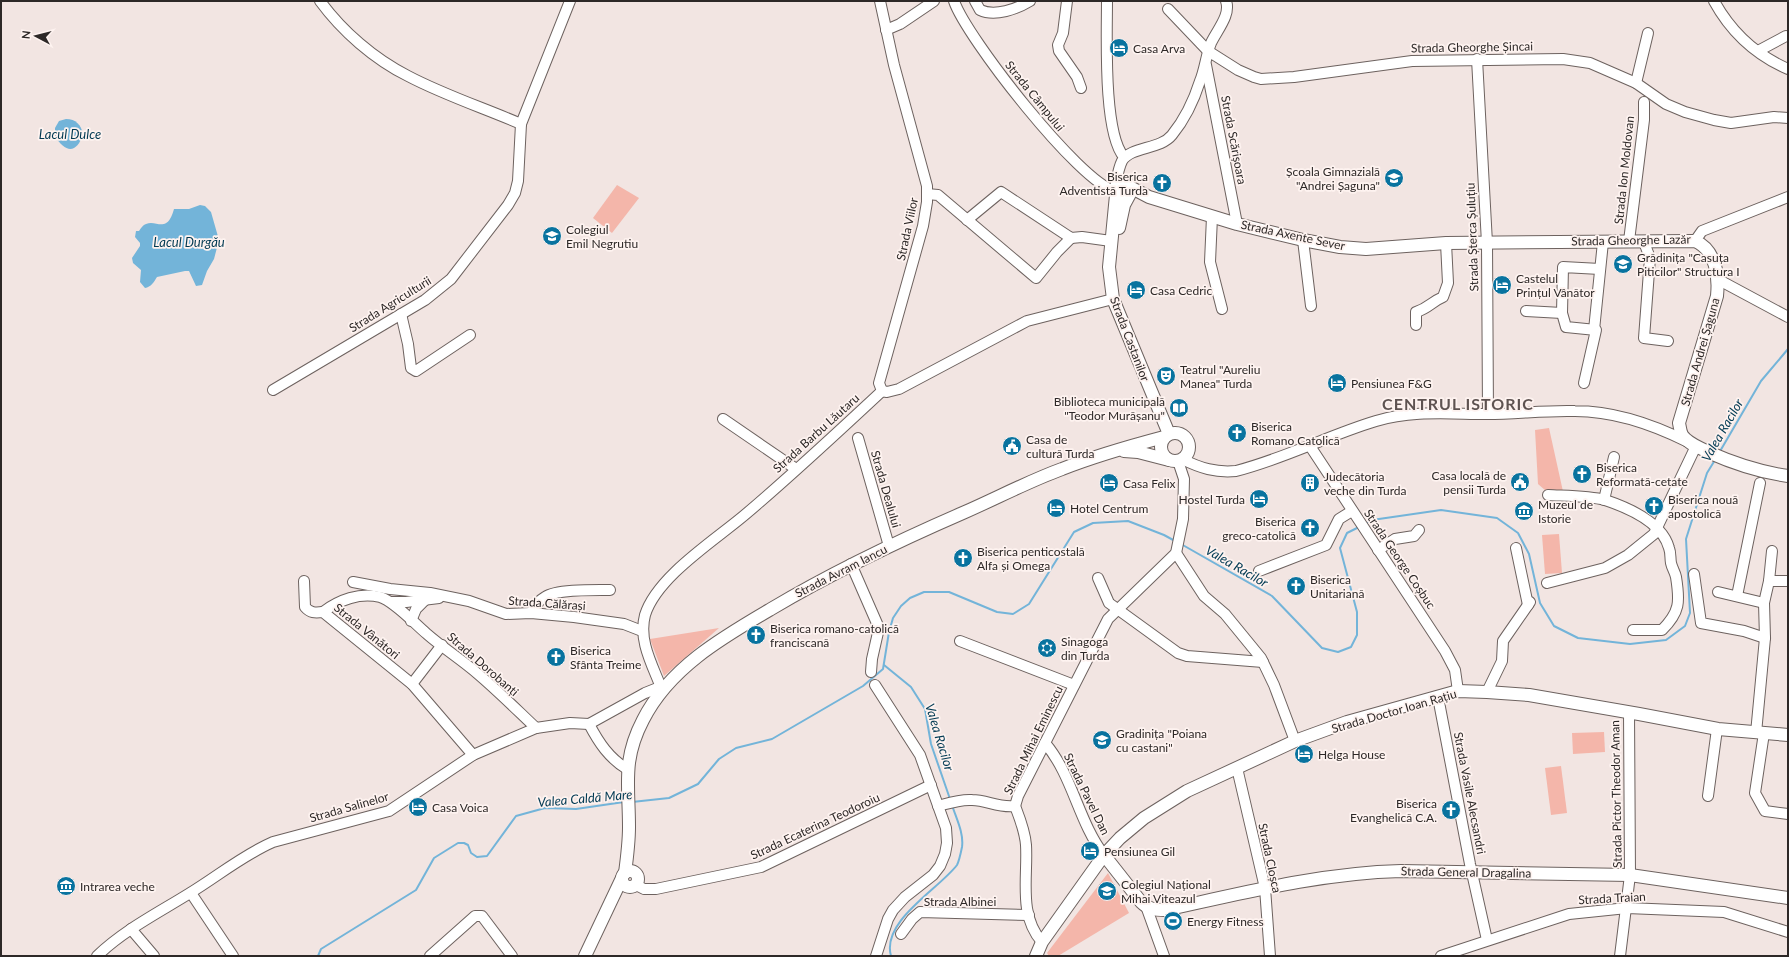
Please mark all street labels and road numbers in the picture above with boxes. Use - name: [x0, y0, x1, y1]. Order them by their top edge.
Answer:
- street label: Strada Gheorghe Șincai: [1411, 38, 1533, 56]
- street label: Strada Câmpului: [1002, 58, 1068, 134]
- street label: Strada Scărișoara: [1218, 94, 1250, 186]
- street label: Strada Ion Moldovan: [1611, 115, 1637, 225]
- street label: Strada Șterca Șuluțiu: [1463, 182, 1481, 292]
- street label: Strada Viilor: [893, 196, 921, 262]
- street label: Strada Axente Sever: [1240, 217, 1347, 253]
- street label: Strada Gheorghe Lazăr: [1571, 231, 1692, 249]
- street label: Strada Agriculturii: [346, 273, 434, 335]
- street label: Strada Castanilor: [1107, 295, 1153, 384]
- street label: Strada Andrei Șaguna: [1677, 296, 1723, 408]
- street label: Strada Barbu Lăutaru: [770, 390, 862, 476]
- street label: Strada Dealului: [868, 449, 904, 530]
- street label: Strada George Coșbuc: [1361, 506, 1439, 612]
- street label: Strada Avram Iancu: [792, 541, 890, 601]
- street label: Strada Călărași: [508, 593, 586, 613]
- street label: Strada Vânători: [331, 600, 403, 662]
- street label: Strada Dorobanți: [444, 629, 522, 699]
- street label: Strada Mihai Eminescu: [1000, 683, 1066, 797]
- street label: Strada Doctor Ioan Rațiu: [1330, 686, 1458, 736]
- street label: Strada Pictor Theodor Aman: [1607, 720, 1625, 868]
- street label: Strada Vasile Alecsandri: [1451, 731, 1489, 855]
- street label: Strada Pavel Dan: [1061, 751, 1113, 837]
- street label: Strada Salinelor: [308, 788, 391, 825]
- street label: Strada Ecaterina Teodoroiu: [748, 789, 882, 863]
- street label: Strada Cloșca: [1255, 822, 1285, 894]
- street label: Strada General Dragalina: [1401, 863, 1531, 881]
- street label: Strada Traian: [1578, 889, 1646, 907]
- street label: Strada Albinei: [924, 894, 996, 909]

